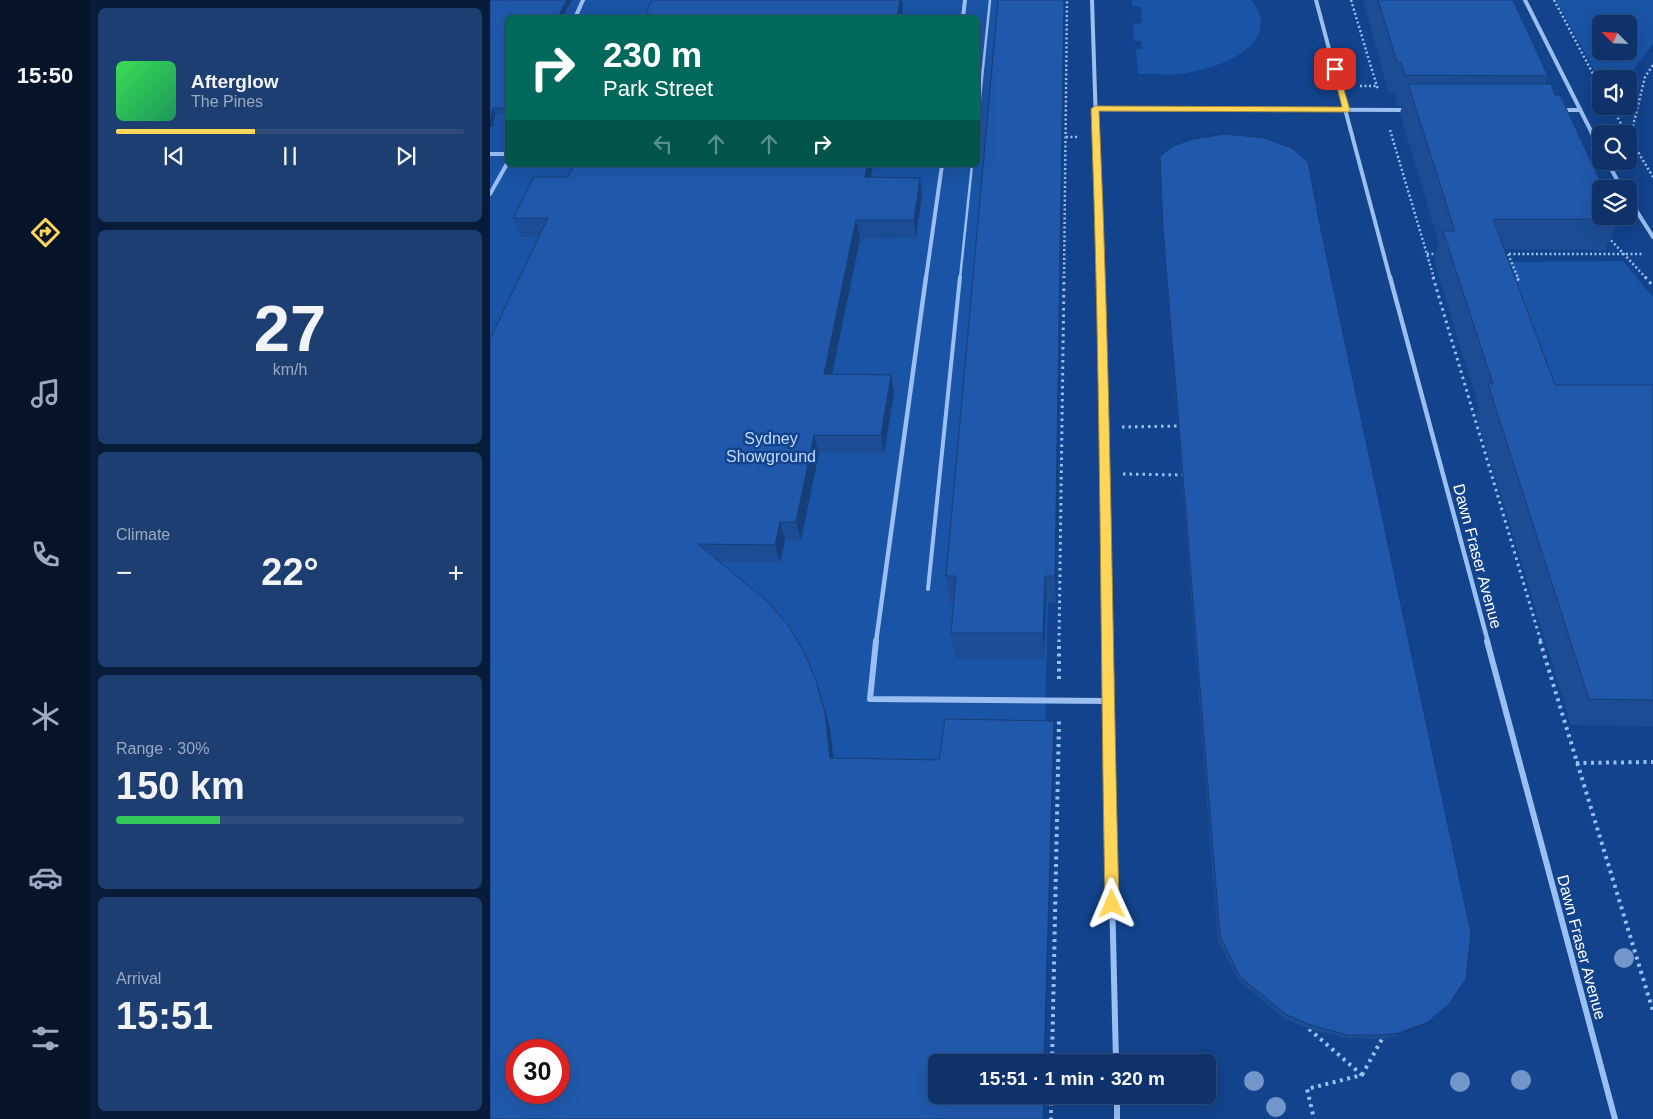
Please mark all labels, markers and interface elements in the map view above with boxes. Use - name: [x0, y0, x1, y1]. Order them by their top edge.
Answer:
- north arrow: [1592, 15, 1638, 60]
- map controls: [1592, 15, 1637, 225]
- icon: right: [520, 35, 585, 100]
- text: 230 m: [603, 35, 702, 74]
- pin: [1314, 48, 1356, 90]
- icon: arrive: [1321, 55, 1349, 83]
- text: 15:50: [17, 63, 73, 88]
- button: sound: [1592, 70, 1637, 115]
- text: Afterglow: [191, 71, 279, 92]
- text: Park Street: [603, 76, 713, 101]
- text: The Pines: [191, 93, 263, 110]
- button: search: [1592, 125, 1637, 170]
- icon: left: [649, 130, 677, 158]
- icon: ahead: [702, 130, 730, 158]
- icon: ahead: [755, 130, 783, 158]
- icon: right: [808, 130, 836, 158]
- icon: previous: [160, 142, 188, 170]
- icon: pause: [276, 142, 304, 170]
- icon: next: [392, 142, 420, 170]
- button: layers: [1592, 180, 1637, 225]
- icon: directions: [28, 215, 63, 250]
- text: 27: [254, 292, 326, 365]
- text: km/h: [273, 361, 307, 378]
- icon: music: [28, 376, 63, 411]
- park label: Sydney Showground: [726, 430, 816, 465]
- street label: Dawn Fraser Avenue: [1450, 482, 1505, 630]
- text: Climate: [116, 526, 170, 543]
- icon: phone: [28, 537, 63, 572]
- text: 22°: [261, 551, 319, 593]
- text: −: [116, 557, 132, 588]
- text: +: [448, 557, 464, 588]
- icon: climate: [28, 699, 63, 734]
- text: Range · 30%: [116, 740, 209, 757]
- text: 150 km: [116, 765, 245, 807]
- icon: car: [28, 860, 63, 895]
- street label: Dawn Fraser Avenue: [1554, 873, 1609, 1021]
- position arrow: [1085, 877, 1137, 929]
- text: Arrival: [116, 970, 161, 987]
- text: 15:51: [116, 995, 213, 1037]
- icon: filters: [28, 1021, 63, 1056]
- speed limit sign: 30: [505, 1039, 570, 1104]
- text: 15:51 · 1 min · 320 m: [979, 1068, 1165, 1089]

